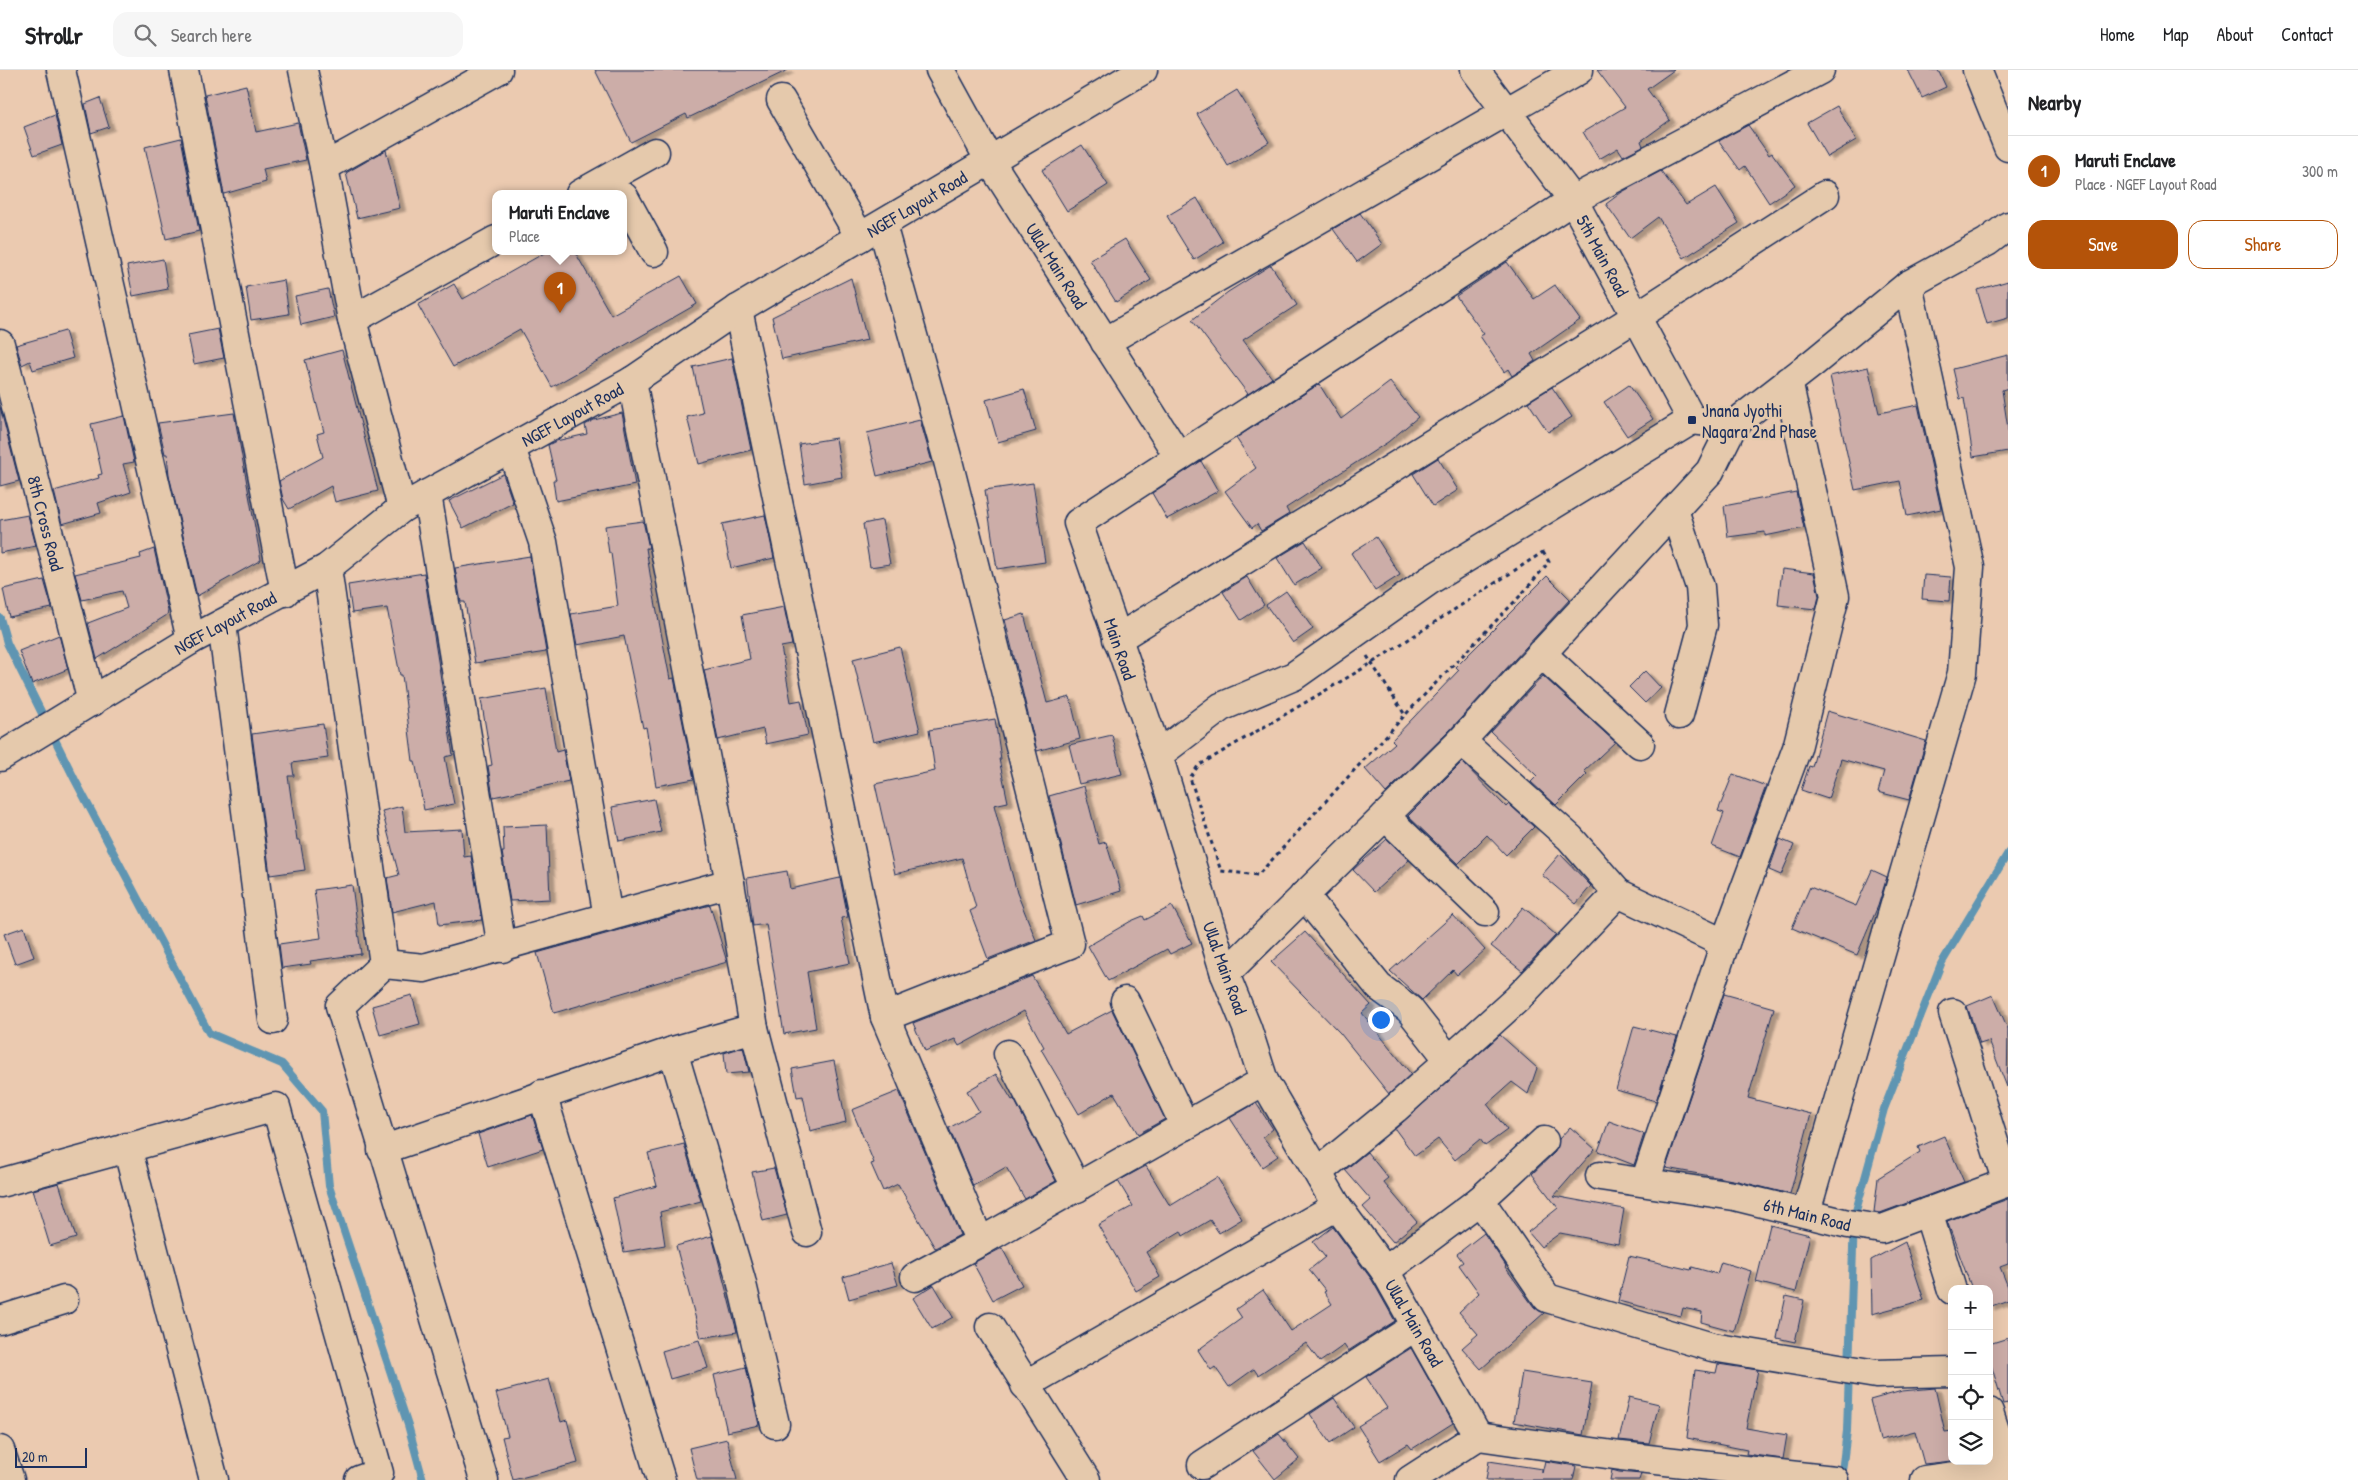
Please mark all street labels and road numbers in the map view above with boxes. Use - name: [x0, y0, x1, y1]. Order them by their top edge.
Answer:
- street label: NGEF Layout Road: [862, 164, 971, 243]
- street label: 5th Main Road: [1571, 210, 1635, 301]
- street label: Ullal Main Road: [1020, 218, 1094, 313]
- street label: NGEF Layout Road: [516, 376, 627, 452]
- street label: 8th Cross Road: [22, 473, 70, 573]
- street label: NGEF Layout Road: [169, 585, 280, 660]
- street label: Main Road: [1098, 615, 1142, 683]
- street label: Ullal Main Road: [1197, 918, 1253, 1018]
- street label: 6th Main Road: [1761, 1191, 1853, 1237]
- street label: Ullal Main Road: [1379, 1275, 1449, 1371]

